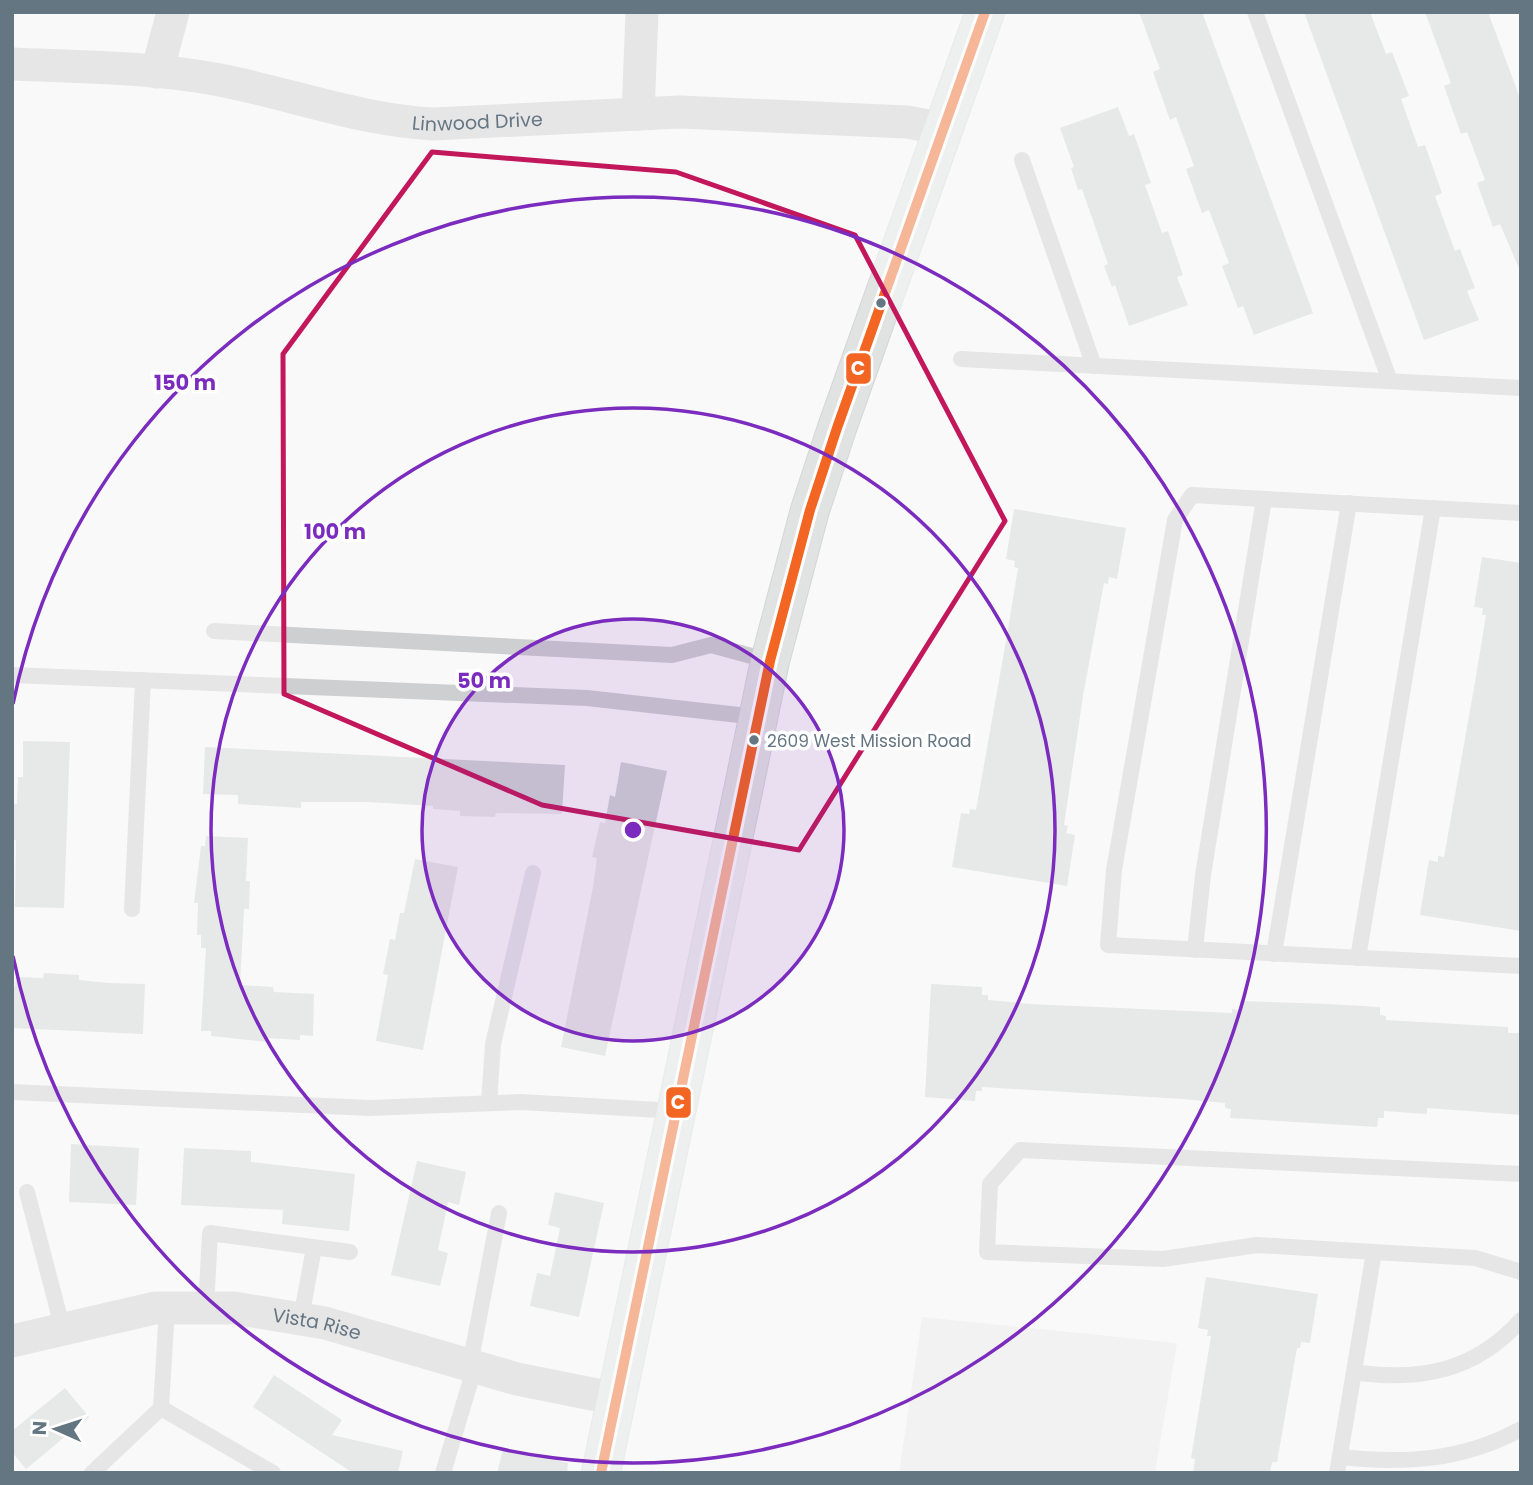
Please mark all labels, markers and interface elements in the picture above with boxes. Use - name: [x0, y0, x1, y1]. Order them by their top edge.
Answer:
- street label: Linwood Drive: [411, 106, 543, 138]
- unlabelled marker: [874, 296, 888, 310]
- line badge: C: [845, 352, 872, 385]
- text: C: [851, 355, 865, 382]
- text: 150 m: [154, 368, 216, 397]
- text: 100 m: [304, 517, 366, 546]
- text: 50 m: [457, 666, 511, 695]
- place label: 2609 West Mission Road: [767, 729, 971, 753]
- marker: 2609 West Mission Road: [747, 733, 761, 747]
- centre of rings: [621, 818, 645, 842]
- line badge: C: [665, 1086, 692, 1119]
- text: C: [671, 1089, 685, 1116]
- street label: Vista Rise: [270, 1302, 364, 1347]
- north arrow: [21, 1394, 91, 1464]
- text: N: [26, 1420, 53, 1436]

